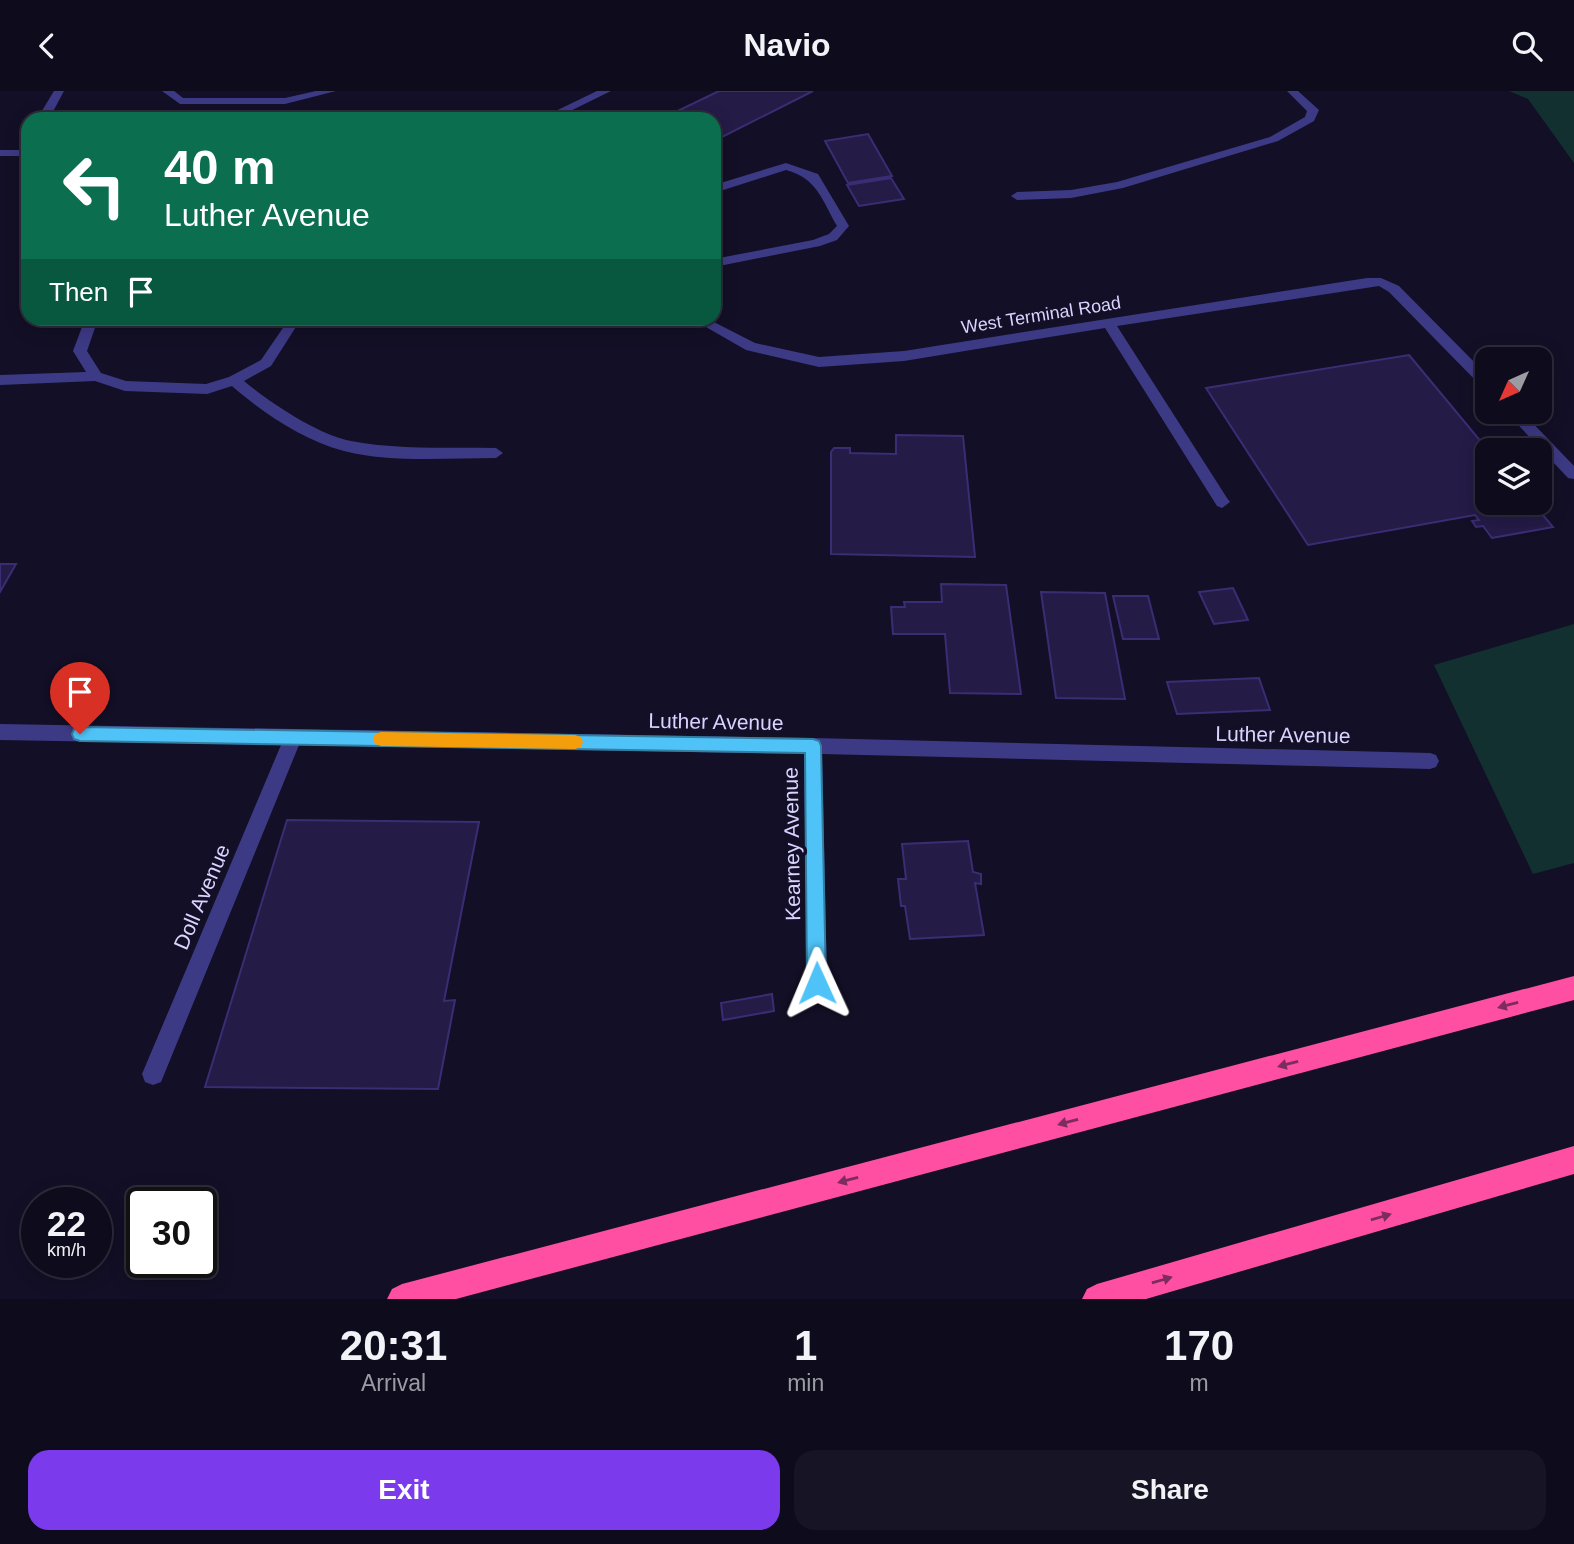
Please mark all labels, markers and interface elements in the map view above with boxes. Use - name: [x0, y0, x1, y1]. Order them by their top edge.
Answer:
- icon: back: [28, 27, 66, 65]
- text: Navio: [743, 27, 831, 63]
- icon: search: [1508, 27, 1546, 65]
- icon: left: [49, 140, 140, 231]
- text: 40 m: [164, 140, 276, 194]
- text: Luther Avenue: [164, 197, 370, 233]
- icon: arrive: [122, 273, 160, 311]
- text: Then: [49, 277, 108, 307]
- street label: West Terminal Road: [960, 292, 1122, 338]
- north arrow: [1475, 347, 1552, 423]
- map controls: [1475, 347, 1552, 515]
- button: layers: [1475, 438, 1552, 515]
- pin: [50, 662, 110, 734]
- icon: arrive: [61, 673, 99, 711]
- street label: Luther Avenue: [648, 709, 784, 734]
- street label: Luther Avenue: [1215, 722, 1351, 747]
- street label: Kearney Avenue: [779, 767, 804, 921]
- street label: Doll Avenue: [169, 841, 234, 953]
- position arrow: [780, 946, 854, 1020]
- one-way arrow: [1497, 1000, 1519, 1011]
- one-way arrow: [1277, 1059, 1299, 1070]
- one-way arrow: [1057, 1117, 1079, 1128]
- one-way arrow: [838, 1176, 859, 1186]
- speed limit sign: 30: [126, 1187, 217, 1278]
- text: 22: [47, 1204, 86, 1243]
- one-way arrow: [1370, 1211, 1391, 1221]
- text: km/h: [47, 1240, 86, 1260]
- one-way arrow: [1151, 1274, 1173, 1285]
- text: 20:31: [340, 1322, 447, 1369]
- text: 1: [794, 1322, 817, 1369]
- text: 170: [1164, 1322, 1234, 1369]
- text: Arrival: [361, 1370, 426, 1396]
- text: min: [787, 1370, 824, 1396]
- text: m: [1190, 1370, 1209, 1396]
- button: Exit: [28, 1450, 780, 1530]
- button: Share: [794, 1450, 1546, 1530]

